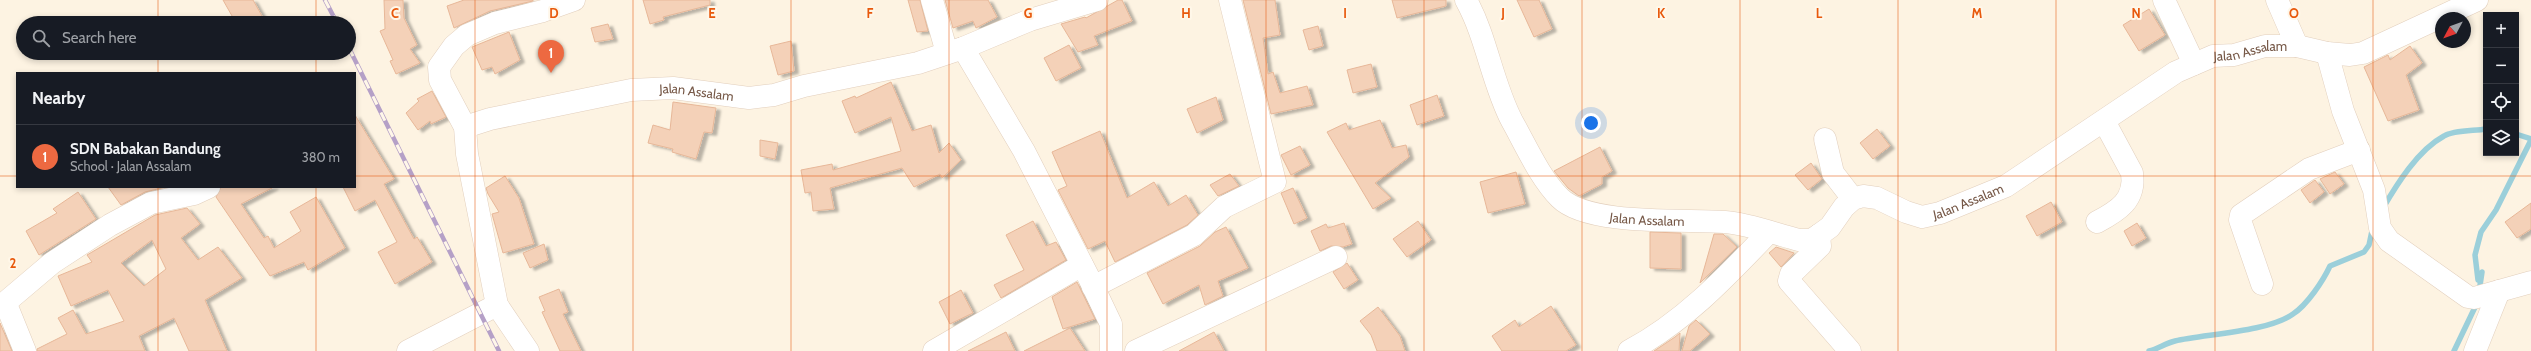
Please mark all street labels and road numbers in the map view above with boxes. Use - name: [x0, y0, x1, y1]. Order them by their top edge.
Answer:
- street label: Jalan Assalam: [2212, 38, 2287, 64]
- street label: Jalan Assalam: [658, 80, 735, 104]
- street label: Jalan Assalam: [1930, 180, 2006, 223]
- street label: Jalan Assalam: [1608, 208, 1685, 229]

